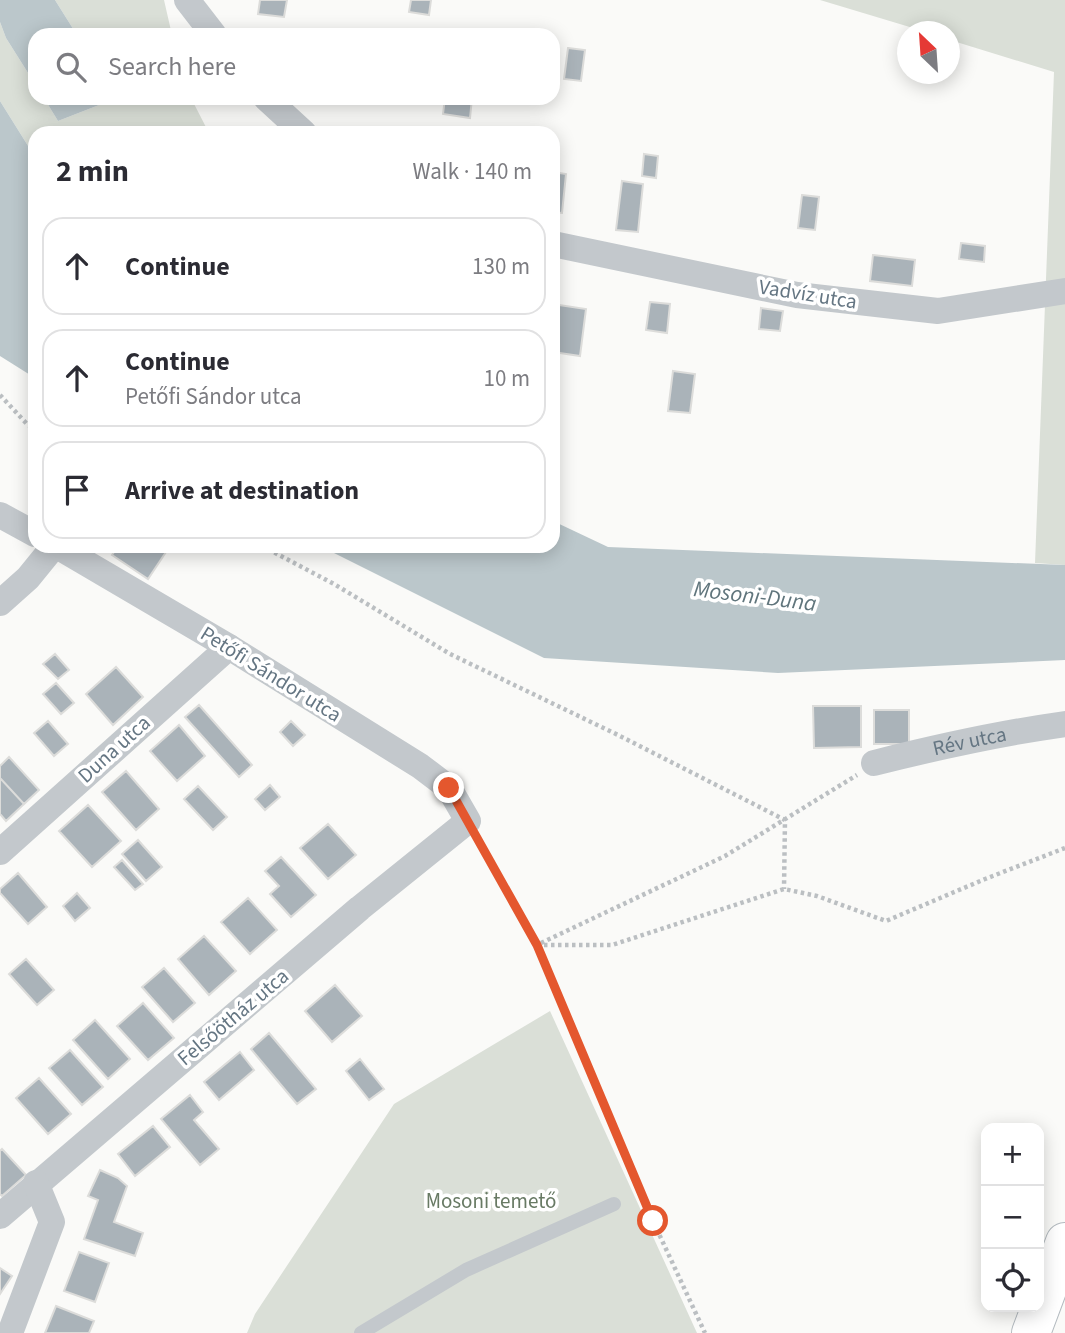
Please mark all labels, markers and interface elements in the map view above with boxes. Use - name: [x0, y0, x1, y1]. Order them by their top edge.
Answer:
- north arrow: [897, 21, 960, 84]
- search box: [28, 28, 560, 105]
- icon: search: [52, 48, 90, 86]
- text: Search here: [108, 48, 236, 85]
- text: 2 min: [56, 150, 129, 193]
- text: Walk · 140 m: [413, 155, 532, 188]
- icon: ahead: [58, 247, 96, 285]
- text: Continue: [125, 248, 230, 285]
- text: 130 m: [472, 250, 530, 283]
- street label: Vadvíz utca: [757, 271, 859, 317]
- text: Continue: [125, 343, 230, 380]
- icon: ahead: [58, 359, 96, 397]
- text: 10 m: [483, 362, 530, 395]
- text: Petőfi Sándor utca: [125, 380, 302, 413]
- icon: arrive: [58, 471, 96, 509]
- text: Arrive at destination: [125, 472, 359, 509]
- water label: Mosoni-Duna: [692, 572, 818, 620]
- street label: Petőfi Sándor utca: [195, 619, 347, 729]
- street label: Duna utca: [71, 708, 157, 790]
- street label: Rév utca: [930, 719, 1009, 763]
- route end: [433, 772, 464, 803]
- street label: Felsőötház utca: [171, 961, 295, 1073]
- map controls: [981, 1123, 1044, 1312]
- button: +: [981, 1123, 1044, 1186]
- park label: Mosoni temető: [426, 1186, 556, 1216]
- button: −: [981, 1186, 1044, 1249]
- route start: [637, 1205, 668, 1236]
- button: locate: [981, 1249, 1044, 1312]

